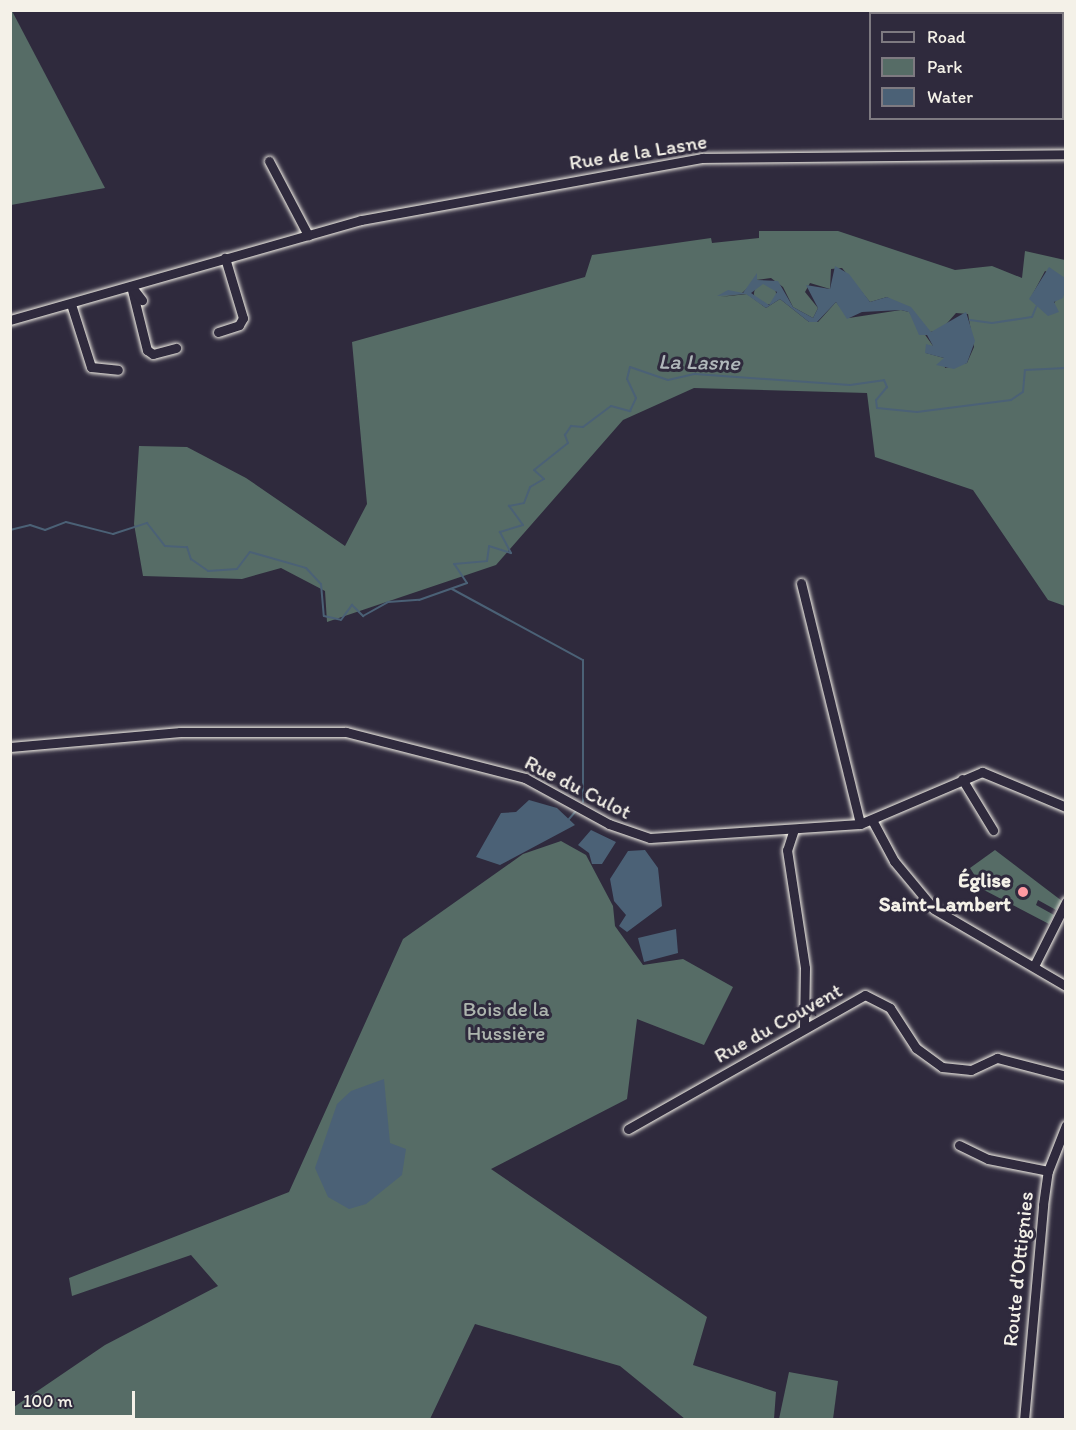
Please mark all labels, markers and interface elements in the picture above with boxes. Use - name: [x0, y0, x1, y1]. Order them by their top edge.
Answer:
- legend: [869, 12, 1064, 120]
- text: Road: [927, 26, 966, 48]
- text: Park: [927, 56, 962, 78]
- text: Water: [927, 86, 973, 108]
- street label: Rue de la Lasne: [567, 129, 709, 175]
- water label: La Lasne: [658, 348, 740, 376]
- street label: Rue du Culot: [520, 749, 636, 825]
- place label: Église Saint-Lambert: [879, 867, 1011, 917]
- marker: Église Saint-Lambert: [1016, 885, 1030, 899]
- street label: Rue du Couvent: [710, 978, 846, 1068]
- park label: Bois de la Hussière: [463, 996, 549, 1046]
- street label: Route d'Ottignies: [997, 1190, 1039, 1348]
- scale bar: [15, 1379, 138, 1417]
- text: 100 m: [23, 1390, 73, 1412]

